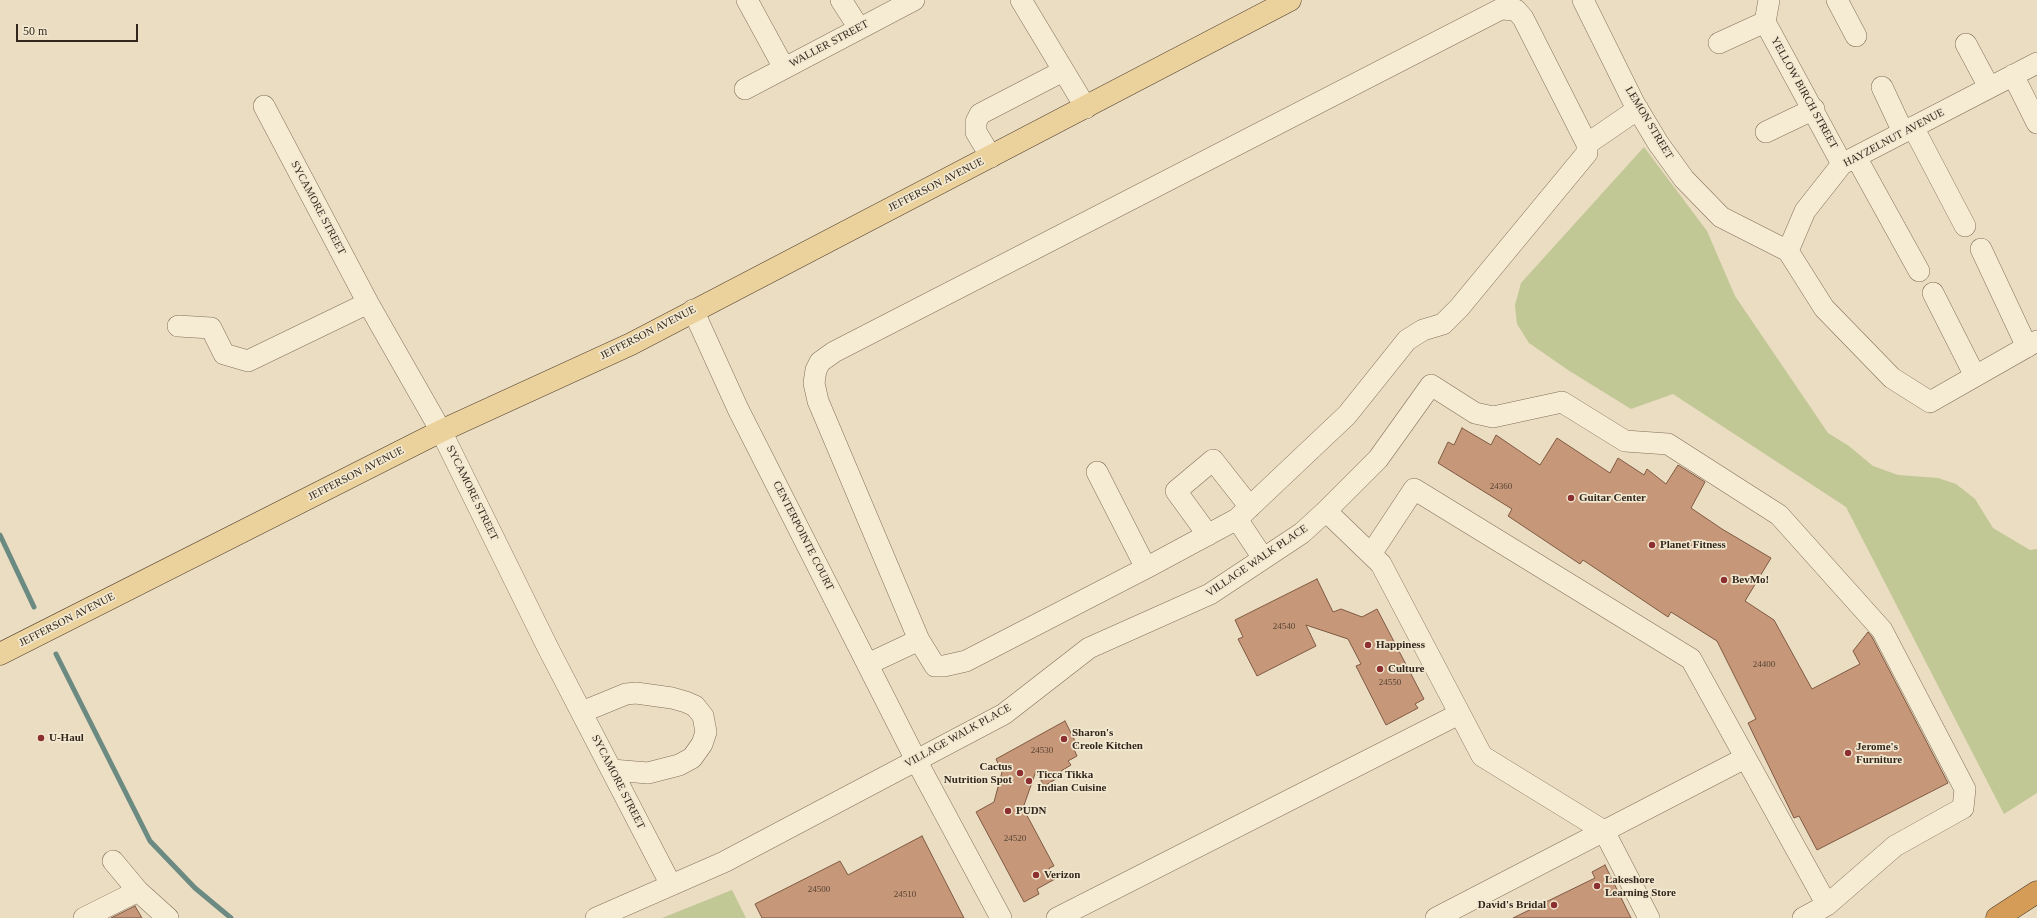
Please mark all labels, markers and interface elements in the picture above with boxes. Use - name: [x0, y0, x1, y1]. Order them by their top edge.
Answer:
- scale bar: [18, 16, 140, 42]
- street label: WALLER STREET: [787, 18, 871, 70]
- text: 50 m: [23, 24, 47, 38]
- street label: YELLOW BIRCH STREET: [1768, 35, 1840, 151]
- street label: LEMON STREET: [1622, 84, 1676, 162]
- street label: HAYZELNUT AVENUE: [1841, 106, 1947, 170]
- street label: JEFFERSON AVENUE: [886, 155, 986, 215]
- street label: SYCAMORE STREET: [288, 159, 348, 257]
- street label: JEFFERSON AVENUE: [598, 303, 698, 363]
- street label: SYCAMORE STREET: [443, 443, 501, 543]
- street label: JEFFERSON AVENUE: [306, 444, 406, 504]
- street label: CENTERPOINTE COURT: [770, 479, 836, 593]
- house number: 24360: [1490, 482, 1512, 492]
- place label: Guitar Center: [1579, 491, 1646, 505]
- marker: Guitar Center: [1566, 493, 1576, 503]
- street label: VILLAGE WALK PLACE: [1204, 522, 1310, 600]
- place label: Planet Fitness: [1660, 538, 1726, 552]
- marker: Planet Fitness: [1647, 540, 1657, 550]
- place label: BevMo!: [1732, 573, 1769, 587]
- marker: BevMo!: [1719, 575, 1729, 585]
- street label: JEFFERSON AVENUE: [17, 590, 117, 650]
- house number: 24540: [1273, 622, 1295, 632]
- place label: Happiness: [1376, 638, 1425, 652]
- marker: Happiness: [1363, 640, 1373, 650]
- house number: 24400: [1753, 660, 1775, 670]
- place label: Culture: [1388, 662, 1424, 676]
- marker: Culture: [1375, 664, 1385, 674]
- house number: 24550: [1379, 678, 1401, 688]
- street label: VILLAGE WALK PLACE: [902, 701, 1014, 771]
- place label: Sharon's Creole Kitchen: [1072, 726, 1143, 752]
- place label: U-Haul: [49, 731, 84, 745]
- marker: U-Haul: [36, 733, 46, 743]
- street label: SYCAMORE STREET: [588, 733, 648, 831]
- marker: Sharon's Creole Kitchen: [1059, 734, 1069, 744]
- place label: Jerome's Furniture: [1856, 740, 1902, 766]
- house number: 24530: [1031, 746, 1053, 756]
- marker: Jerome's Furniture: [1843, 748, 1853, 758]
- place label: Cactus Nutrition Spot: [944, 760, 1012, 786]
- marker: Cactus Nutrition Spot: [1015, 768, 1025, 778]
- place label: Ticca Tikka Indian Cuisine: [1037, 768, 1106, 794]
- marker: Ticca Tikka Indian Cuisine: [1024, 776, 1034, 786]
- place label: PUDN: [1016, 804, 1047, 818]
- marker: PUDN: [1003, 806, 1013, 816]
- house number: 24520: [1004, 834, 1026, 844]
- place label: Verizon: [1044, 868, 1080, 882]
- marker: Verizon: [1031, 870, 1041, 880]
- place label: Lakeshore Learning Store: [1605, 873, 1676, 899]
- marker: Lakeshore Learning Store: [1592, 881, 1602, 891]
- house number: 24500: [808, 885, 830, 895]
- house number: 24510: [894, 890, 916, 900]
- place label: David's Bridal: [1478, 898, 1546, 912]
- marker: David's Bridal: [1549, 900, 1559, 910]

